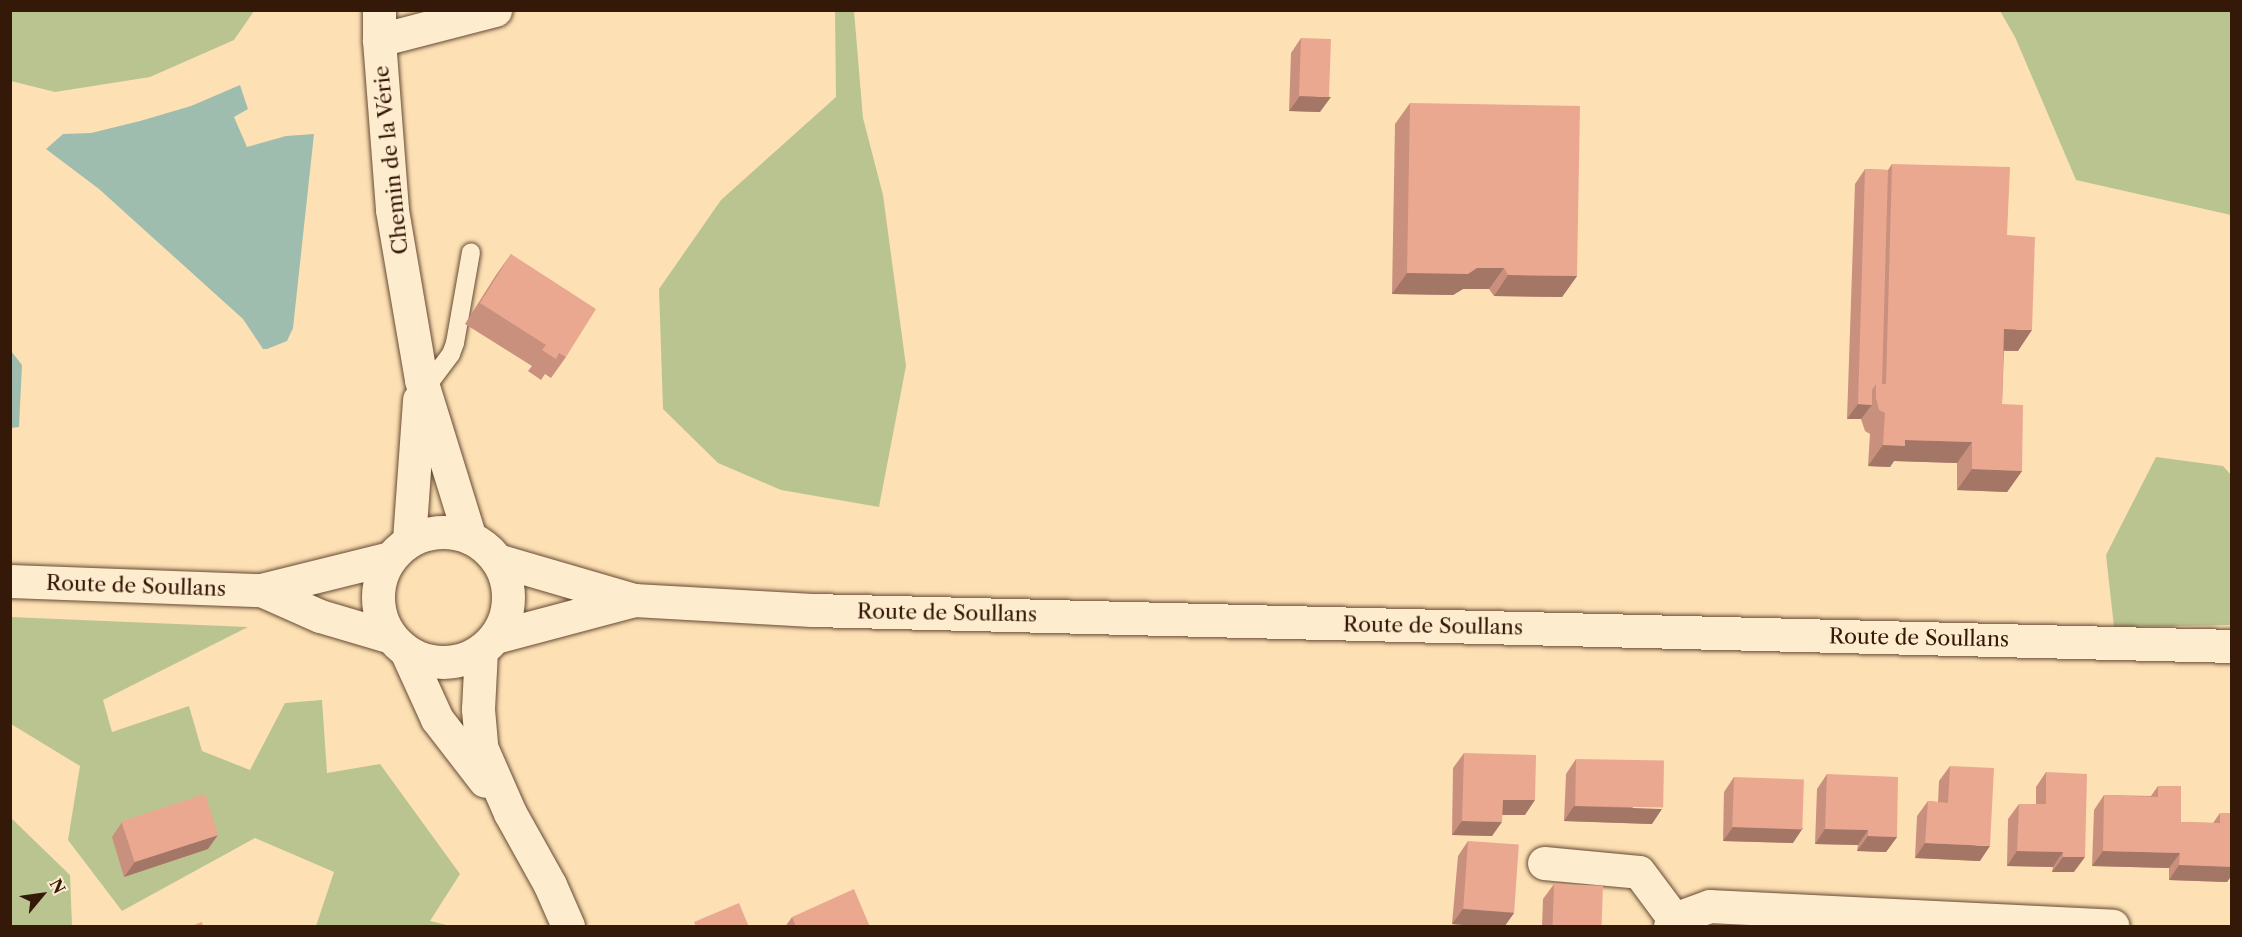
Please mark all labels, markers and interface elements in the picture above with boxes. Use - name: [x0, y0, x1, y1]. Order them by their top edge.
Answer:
- street label: Chemin de la Vérie: [368, 64, 414, 256]
- street label: Route de Soullans: [46, 570, 226, 602]
- street label: Route de Soullans: [857, 599, 1037, 627]
- street label: Route de Soullans: [1343, 612, 1523, 640]
- street label: Route de Soullans: [1829, 624, 2009, 652]
- north arrow: [12, 865, 72, 925]
- text: N: [46, 875, 70, 897]

